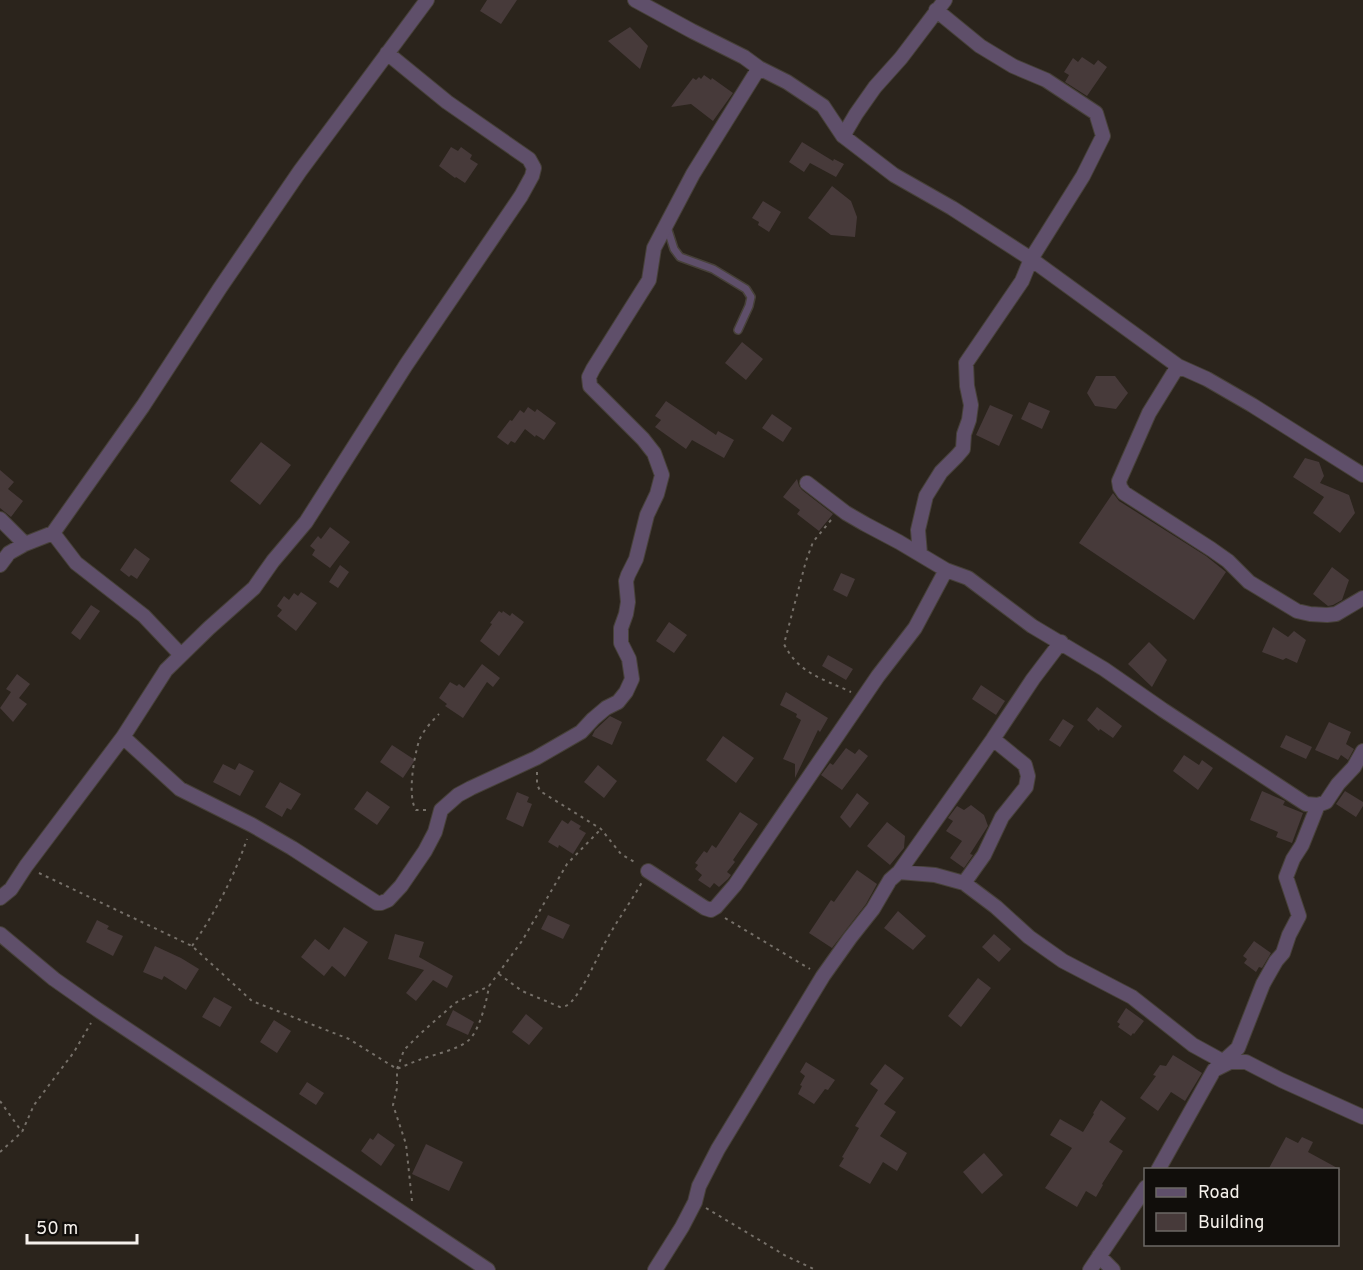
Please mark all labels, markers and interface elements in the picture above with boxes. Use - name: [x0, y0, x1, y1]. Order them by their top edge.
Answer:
- legend: [1144, 1168, 1339, 1246]
- text: Road: [1198, 1182, 1240, 1205]
- scale bar: [27, 1207, 136, 1245]
- text: Building: [1198, 1212, 1264, 1235]
- text: 50 m: [36, 1218, 78, 1241]

